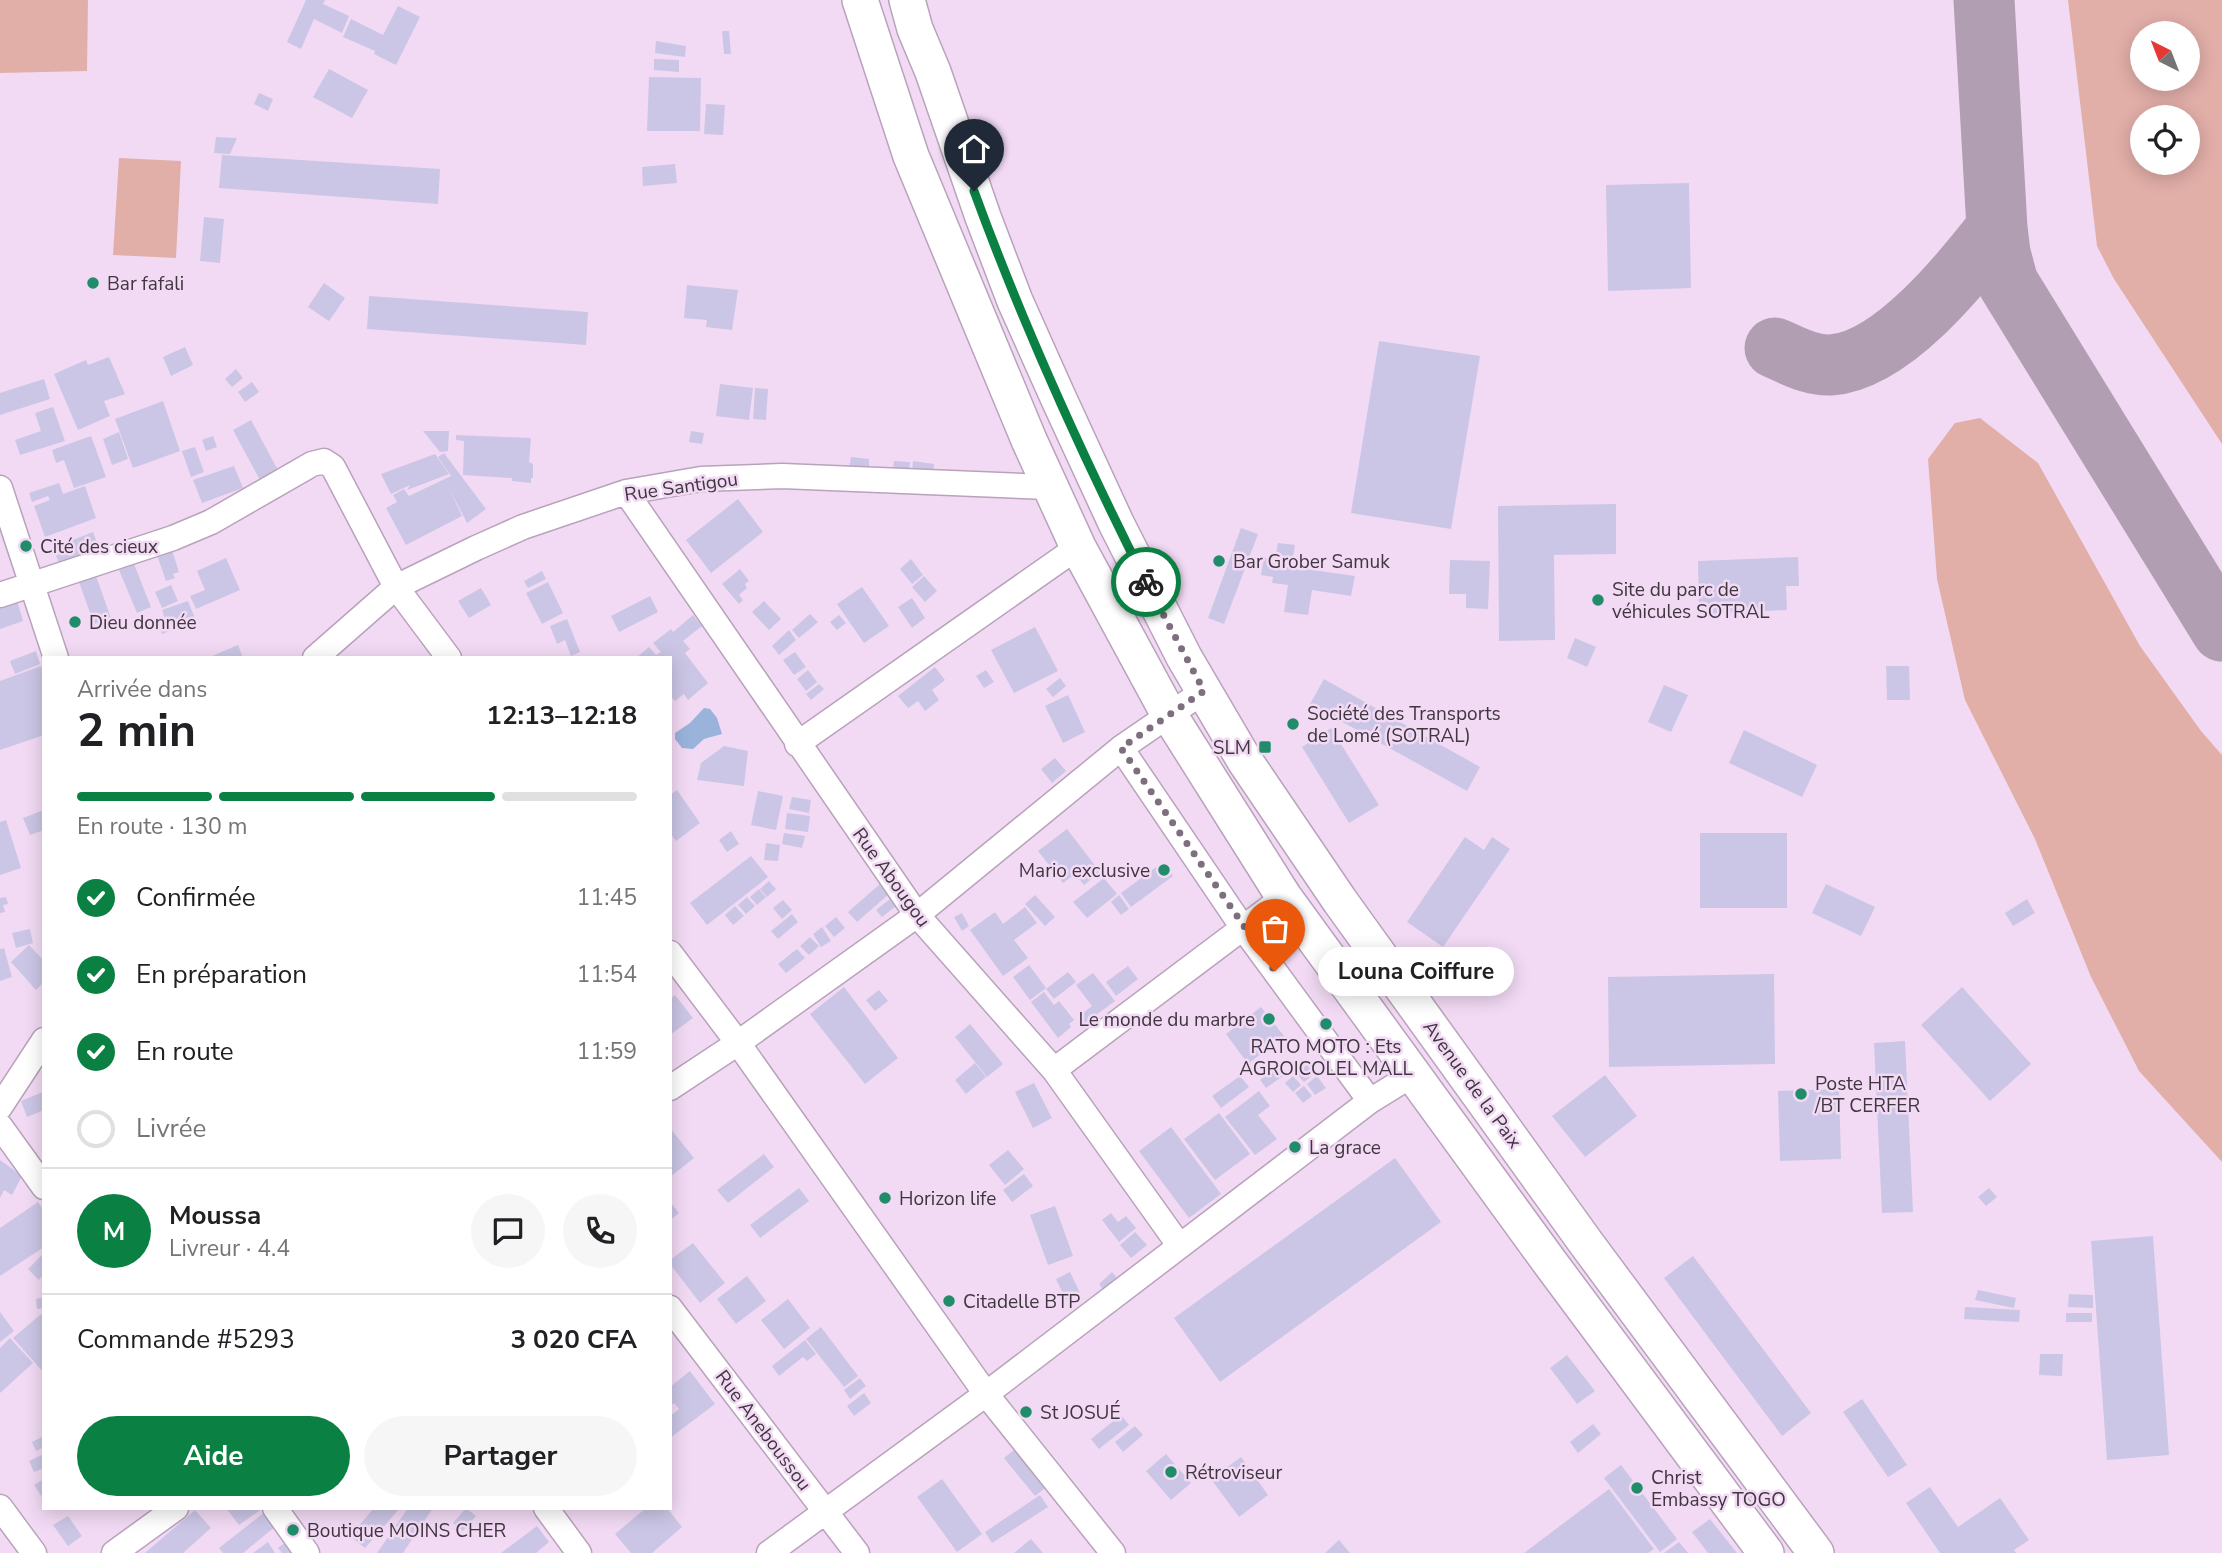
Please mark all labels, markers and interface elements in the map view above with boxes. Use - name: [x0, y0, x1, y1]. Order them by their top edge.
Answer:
- north arrow: [2130, 21, 2200, 91]
- map controls: [2130, 21, 2200, 175]
- button: locate: [2130, 105, 2200, 175]
- pin: [944, 119, 1004, 191]
- icon: home: [955, 130, 993, 168]
- place label: Bar fafali: [107, 271, 184, 297]
- marker: Bar fafali: [85, 275, 101, 291]
- street label: Rue Santigou: [623, 466, 740, 508]
- place label: Cité des cieux: [40, 534, 158, 560]
- marker: Cité des cieux: [18, 538, 34, 554]
- courier: [1111, 547, 1181, 617]
- place label: Bar Grober Samuk: [1233, 549, 1390, 575]
- marker: Bar Grober Samuk: [1211, 553, 1227, 569]
- icon: bike: [1127, 563, 1165, 601]
- place label: Site du parc de véhicules SOTRAL: [1612, 577, 1770, 625]
- marker: Site du parc de véhicules SOTRAL: [1590, 592, 1606, 608]
- place label: Dieu donnée: [89, 610, 197, 636]
- marker: Dieu donnée: [67, 614, 83, 630]
- text: Arrivée dans: [77, 674, 207, 705]
- text: 12:13–12:18: [486, 698, 637, 733]
- text: 2 min: [77, 699, 196, 762]
- place label: Société des Transports de Lomé (SOTRAL): [1307, 701, 1501, 749]
- marker: Société des Transports de Lomé (SOTRAL): [1285, 716, 1301, 732]
- place label: SLM: [1213, 735, 1251, 761]
- marker: SLM: [1257, 739, 1273, 755]
- text: En route · 130 m: [77, 811, 247, 842]
- street label: Rue Abougou: [846, 823, 936, 933]
- place label: Mario exclusive: [1019, 858, 1150, 884]
- marker: Mario exclusive: [1156, 862, 1172, 878]
- icon: check: [77, 879, 115, 917]
- text: Confirmée: [136, 880, 256, 915]
- text: 11:45: [577, 882, 637, 913]
- pin: [1245, 899, 1305, 971]
- icon: bag: [1256, 910, 1294, 948]
- callout: Louna Coiffure: [1317, 946, 1513, 996]
- icon: check: [77, 956, 115, 994]
- text: Louna Coiffure: [1338, 956, 1494, 987]
- text: En préparation: [136, 957, 307, 992]
- text: 11:54: [577, 959, 637, 990]
- place label: Le monde du marbre: [1078, 1007, 1255, 1033]
- marker: Le monde du marbre: [1261, 1011, 1277, 1027]
- street label: Avenue de la Paix: [1417, 1015, 1527, 1154]
- marker: RATO MOTO : Ets AGROICOLEL MALL: [1318, 1016, 1334, 1032]
- icon: check: [77, 1033, 115, 1071]
- text: En route: [136, 1034, 234, 1069]
- place label: RATO MOTO : Ets AGROICOLEL MALL: [1239, 1034, 1414, 1082]
- text: 11:59: [577, 1036, 637, 1067]
- place label: Poste HTA /BT CERFER: [1814, 1071, 1920, 1119]
- marker: Poste HTA /BT CERFER: [1793, 1086, 1809, 1102]
- text: Livrée: [136, 1111, 206, 1146]
- place label: La grace: [1309, 1135, 1381, 1161]
- marker: La grace: [1287, 1139, 1303, 1155]
- place label: Horizon life: [899, 1186, 996, 1212]
- marker: Horizon life: [877, 1190, 893, 1206]
- button: chat: [471, 1194, 545, 1268]
- button: phone: [563, 1194, 637, 1268]
- text: Moussa: [169, 1198, 261, 1233]
- text: M: [103, 1214, 125, 1249]
- text: Livreur · 4.4: [169, 1233, 290, 1264]
- place label: Citadelle BTP: [963, 1289, 1080, 1315]
- marker: Citadelle BTP: [941, 1293, 957, 1309]
- text: Commande #5293: [77, 1322, 295, 1357]
- text: 3 020 CFA: [510, 1322, 637, 1357]
- street label: Rue Aneboussou: [709, 1365, 817, 1496]
- place label: St JOSUÉ: [1040, 1400, 1121, 1426]
- marker: St JOSUÉ: [1018, 1404, 1034, 1420]
- button: Aide: [77, 1416, 350, 1496]
- button: Partager: [364, 1416, 637, 1496]
- place label: Rétroviseur: [1185, 1460, 1282, 1486]
- marker: Rétroviseur: [1163, 1464, 1179, 1480]
- place label: Christ Embassy TOGO: [1651, 1465, 1786, 1513]
- marker: Christ Embassy TOGO: [1629, 1480, 1645, 1496]
- place label: Boutique MOINS CHER: [307, 1518, 506, 1544]
- marker: Boutique MOINS CHER: [285, 1522, 301, 1538]

